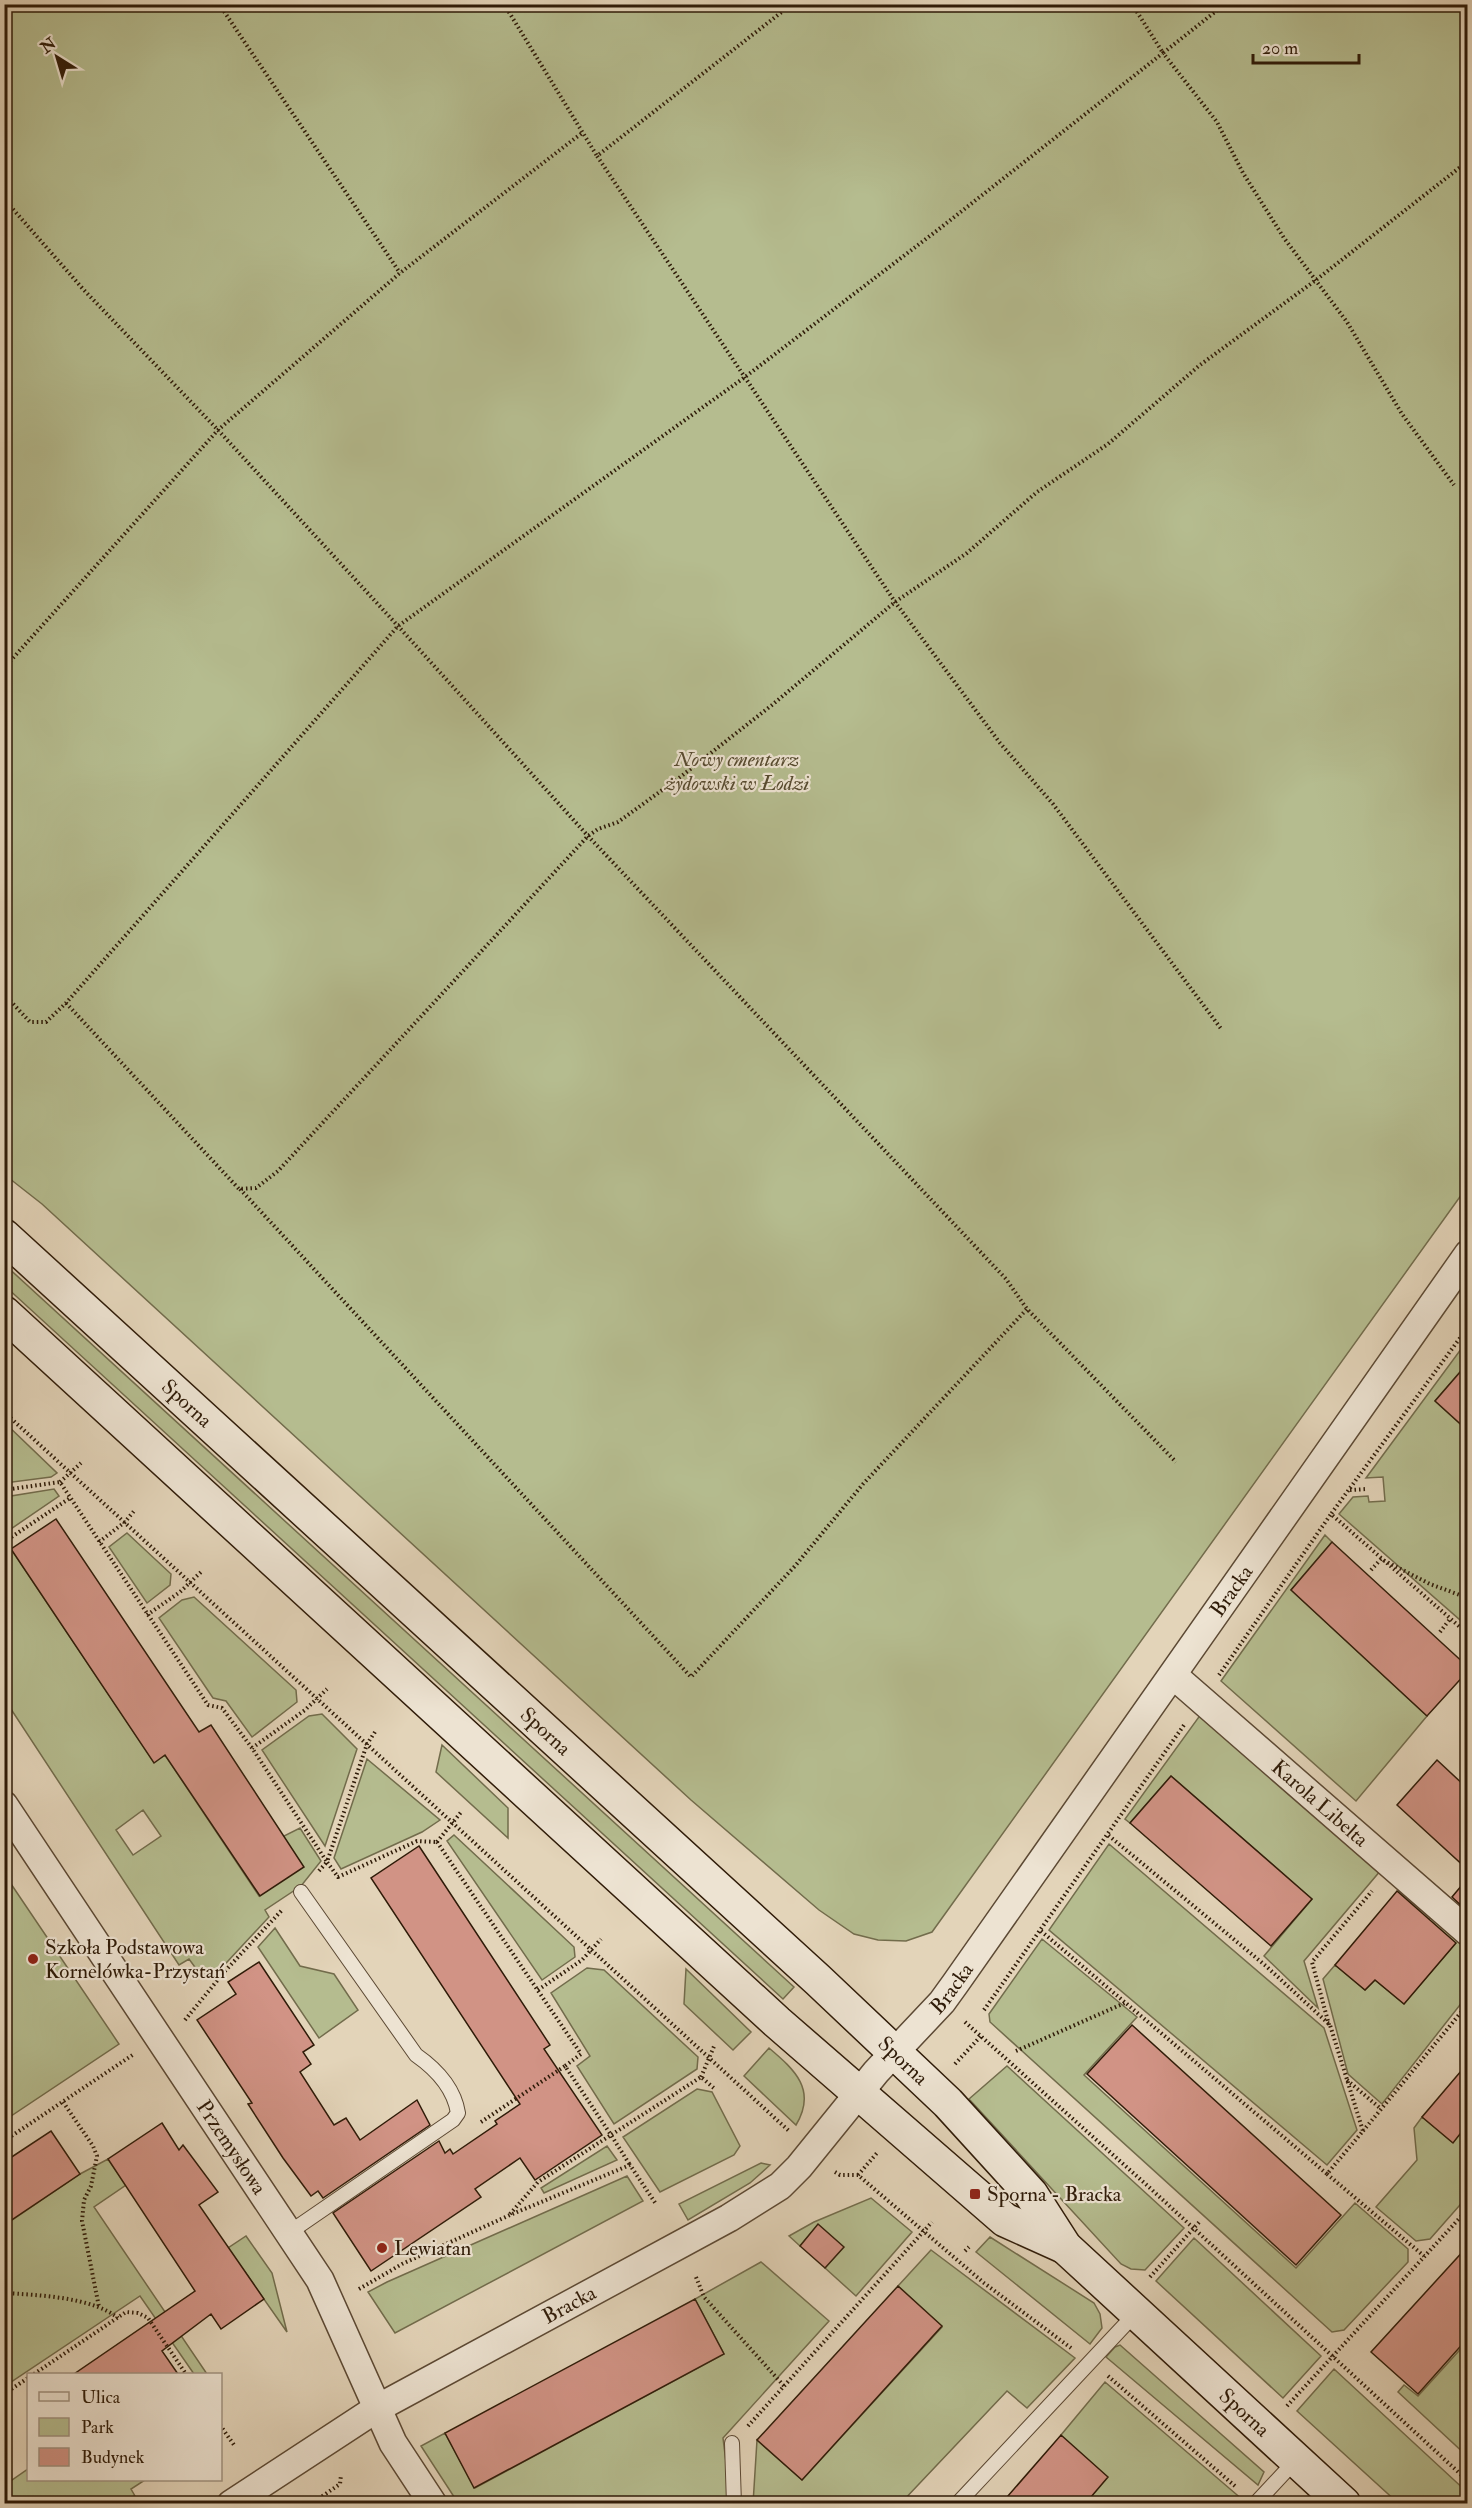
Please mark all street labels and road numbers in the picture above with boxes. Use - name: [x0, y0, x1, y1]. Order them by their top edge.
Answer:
- street label: Sporna: [156, 1373, 218, 1434]
- street label: Bracka: [1204, 1559, 1259, 1622]
- street label: Sporna: [515, 1701, 577, 1762]
- street label: Karola Libelta: [1266, 1753, 1374, 1853]
- street label: Bracka: [924, 1957, 980, 2020]
- street label: Sporna: [872, 2030, 934, 2091]
- street label: Przemysłowa: [190, 2095, 273, 2200]
- street label: Bracka: [538, 2279, 601, 2330]
- street label: Sporna: [1213, 2382, 1276, 2443]

